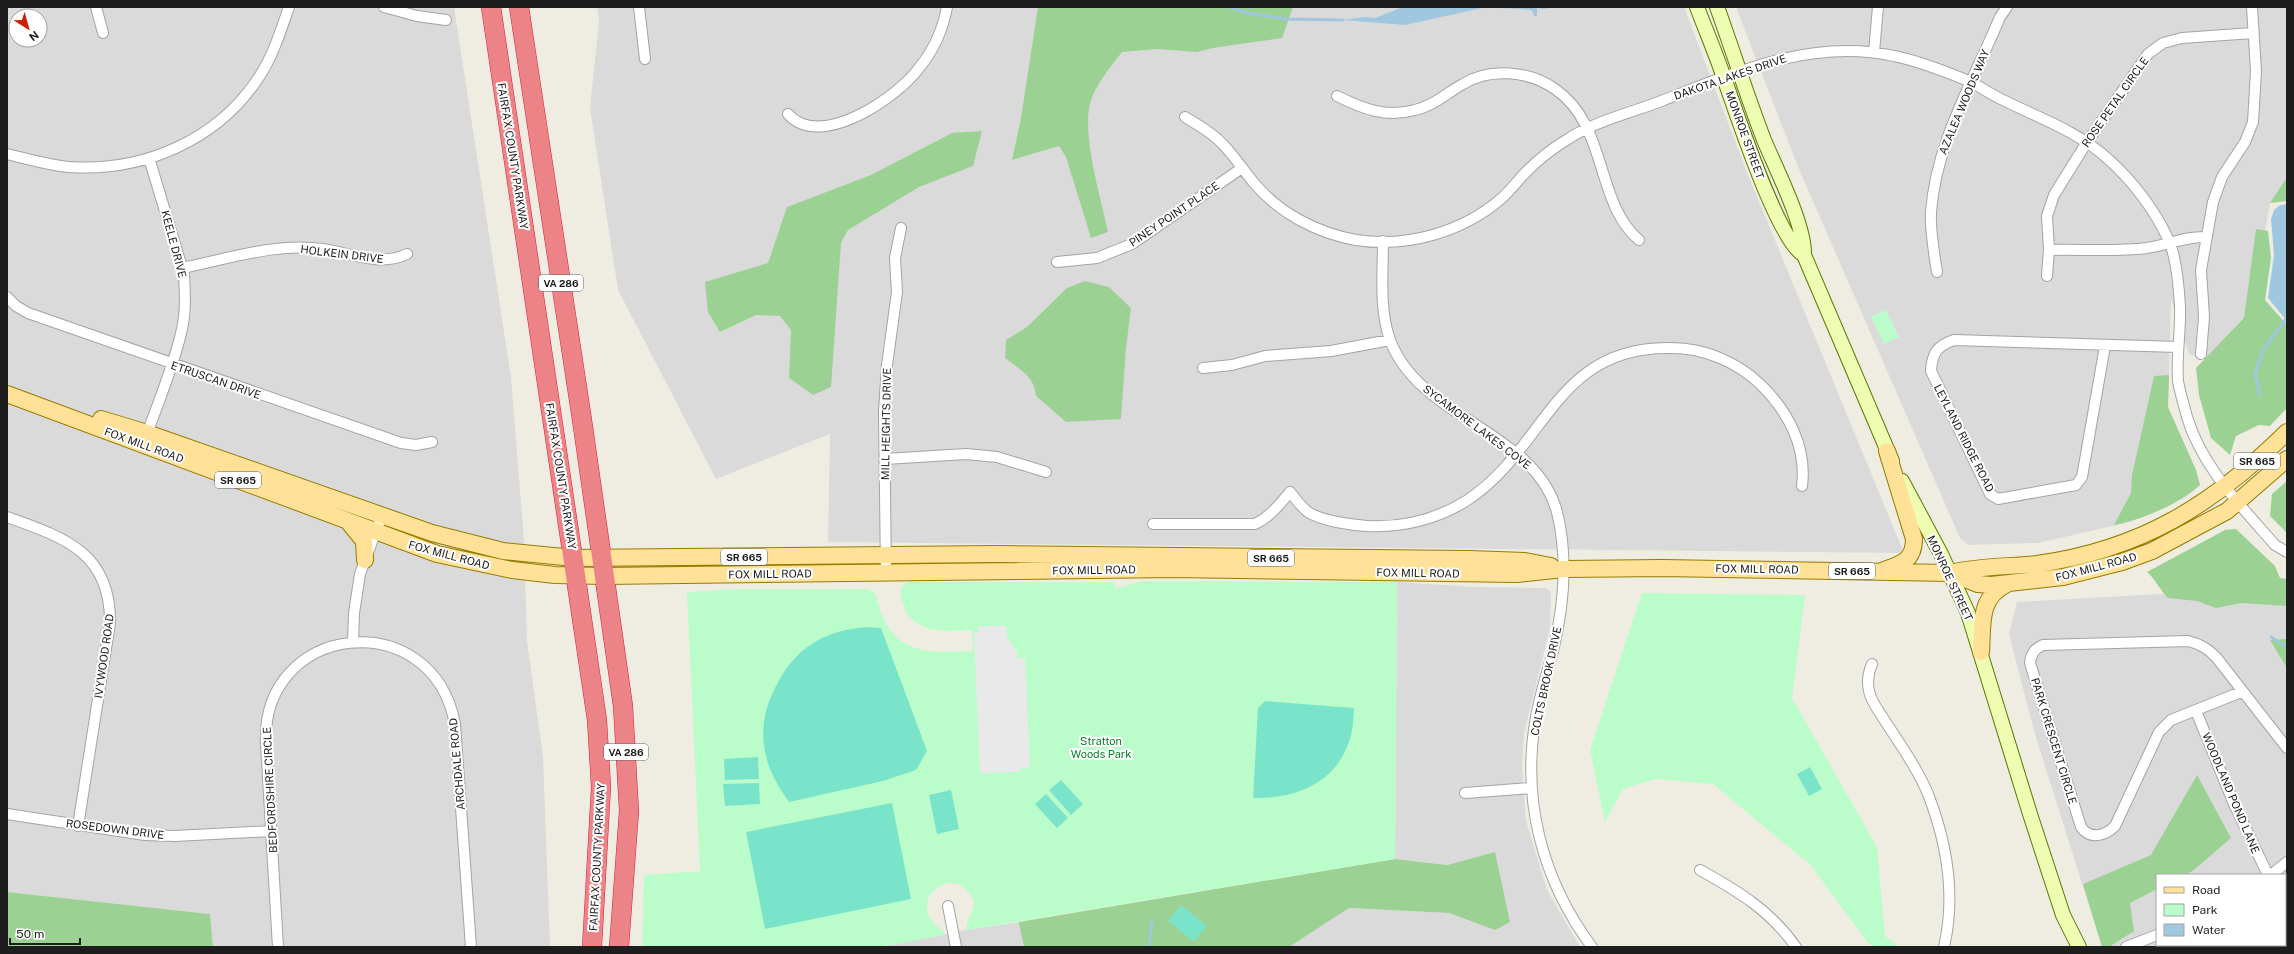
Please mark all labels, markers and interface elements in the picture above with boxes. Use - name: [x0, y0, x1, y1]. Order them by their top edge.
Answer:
- north arrow: [8, 8, 48, 48]
- text: N: [27, 29, 41, 43]
- street label: AZALEA WOODS WAY: [1936, 47, 1992, 156]
- street label: DAKOTA LAKES DRIVE: [1672, 52, 1788, 102]
- street label: ROSE PETAL CIRCLE: [2079, 54, 2151, 149]
- street label: FAIRFAX COUNTY PARKWAY: [495, 82, 531, 230]
- street label: MONROE STREET: [1724, 89, 1767, 181]
- street label: PINEY POINT PLACE: [1127, 179, 1221, 249]
- street label: KEELE DRIVE: [159, 209, 189, 279]
- street label: HOLKEIN DRIVE: [300, 243, 384, 265]
- road number: VA 286: [539, 275, 583, 291]
- street label: ETRUSCAN DRIVE: [169, 359, 263, 401]
- street label: MILL HEIGHTS DRIVE: [879, 368, 893, 480]
- street label: LEYLAND RIDGE ROAD: [1932, 382, 1997, 494]
- street label: SYCAMORE LAKES COVE: [1421, 383, 1533, 472]
- street label: FAIRFAX COUNTY PARKWAY: [543, 402, 579, 550]
- street label: FOX MILL ROAD: [103, 425, 186, 465]
- road number: SR 665: [2234, 453, 2280, 469]
- road number: SR 665: [215, 472, 261, 488]
- street label: MONROE STREET: [1925, 533, 1975, 623]
- street label: FOX MILL ROAD: [407, 538, 491, 572]
- road number: SR 665: [721, 549, 767, 565]
- road number: SR 665: [1248, 550, 1294, 566]
- street label: FOX MILL ROAD: [2054, 550, 2138, 584]
- street label: FOX MILL ROAD: [1715, 562, 1799, 576]
- street label: FOX MILL ROAD: [1052, 563, 1136, 577]
- road number: SR 665: [1829, 563, 1875, 579]
- street label: FOX MILL ROAD: [1376, 566, 1460, 580]
- street label: FOX MILL ROAD: [728, 567, 812, 581]
- street label: IVYWOOD ROAD: [92, 613, 116, 699]
- street label: COLTS BROOK DRIVE: [1529, 625, 1563, 737]
- street label: PARK CRESCENT CIRCLE: [2029, 676, 2079, 806]
- street label: ARCHDALE ROAD: [447, 717, 467, 811]
- street label: BEDFORDSHIRE CIRCLE: [261, 727, 279, 853]
- street label: WOODLAND POND LANE: [2200, 731, 2262, 855]
- park label: Stratton Woods Park: [1071, 735, 1131, 760]
- road number: VA 286: [604, 744, 648, 760]
- street label: FAIRFAX COUNTY PARKWAY: [587, 782, 607, 931]
- street label: ROSEDOWN DRIVE: [65, 817, 165, 841]
- legend: [2156, 874, 2286, 946]
- text: Road: [2192, 883, 2220, 897]
- text: Park: [2192, 903, 2218, 917]
- scale bar: [10, 920, 80, 946]
- text: Water: [2192, 923, 2226, 937]
- text: 50 m: [16, 927, 44, 941]

